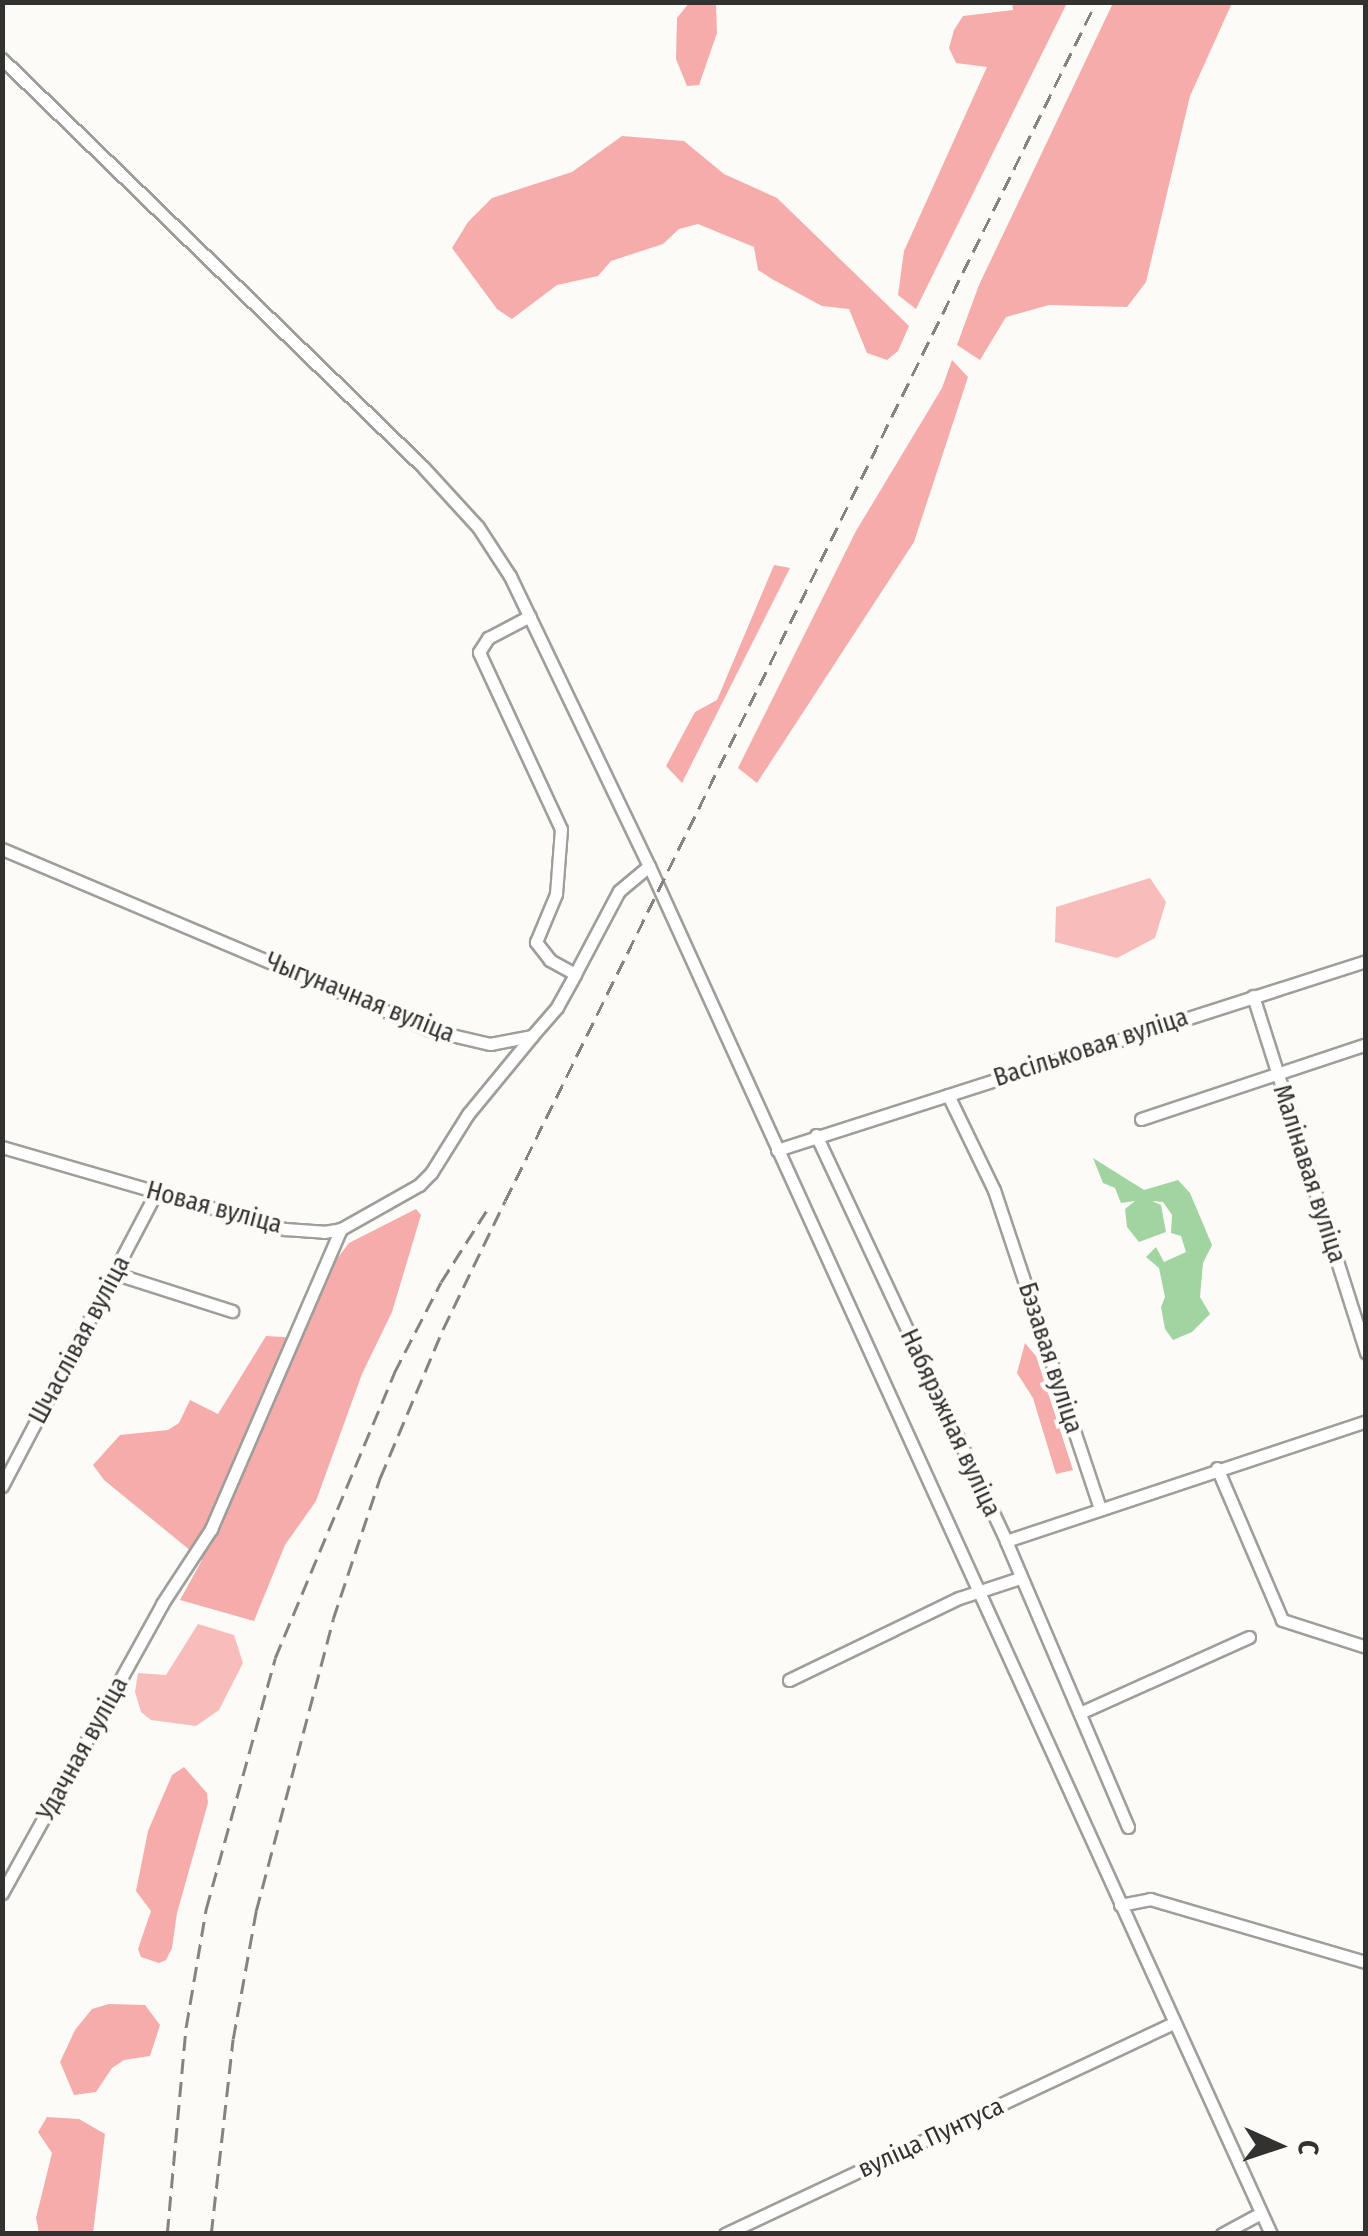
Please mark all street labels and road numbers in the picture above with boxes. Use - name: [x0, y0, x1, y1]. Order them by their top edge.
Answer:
- street label: Чыгуначная вуліца: [261, 947, 459, 1049]
- street label: Васільковая вуліца: [990, 1002, 1192, 1094]
- street label: Малінавая вуліца: [1266, 1081, 1352, 1267]
- street label: Новая вуліца: [143, 1176, 285, 1240]
- street label: Шчаслівая вуліца: [23, 1251, 137, 1429]
- street label: Бэзавая вуліца: [1012, 1279, 1088, 1437]
- street label: Набярэжная вуліца: [893, 1324, 1007, 1522]
- street label: Удачная вуліца: [31, 1672, 135, 1826]
- street label: вуліца Пунтуса: [853, 2091, 1009, 2185]

